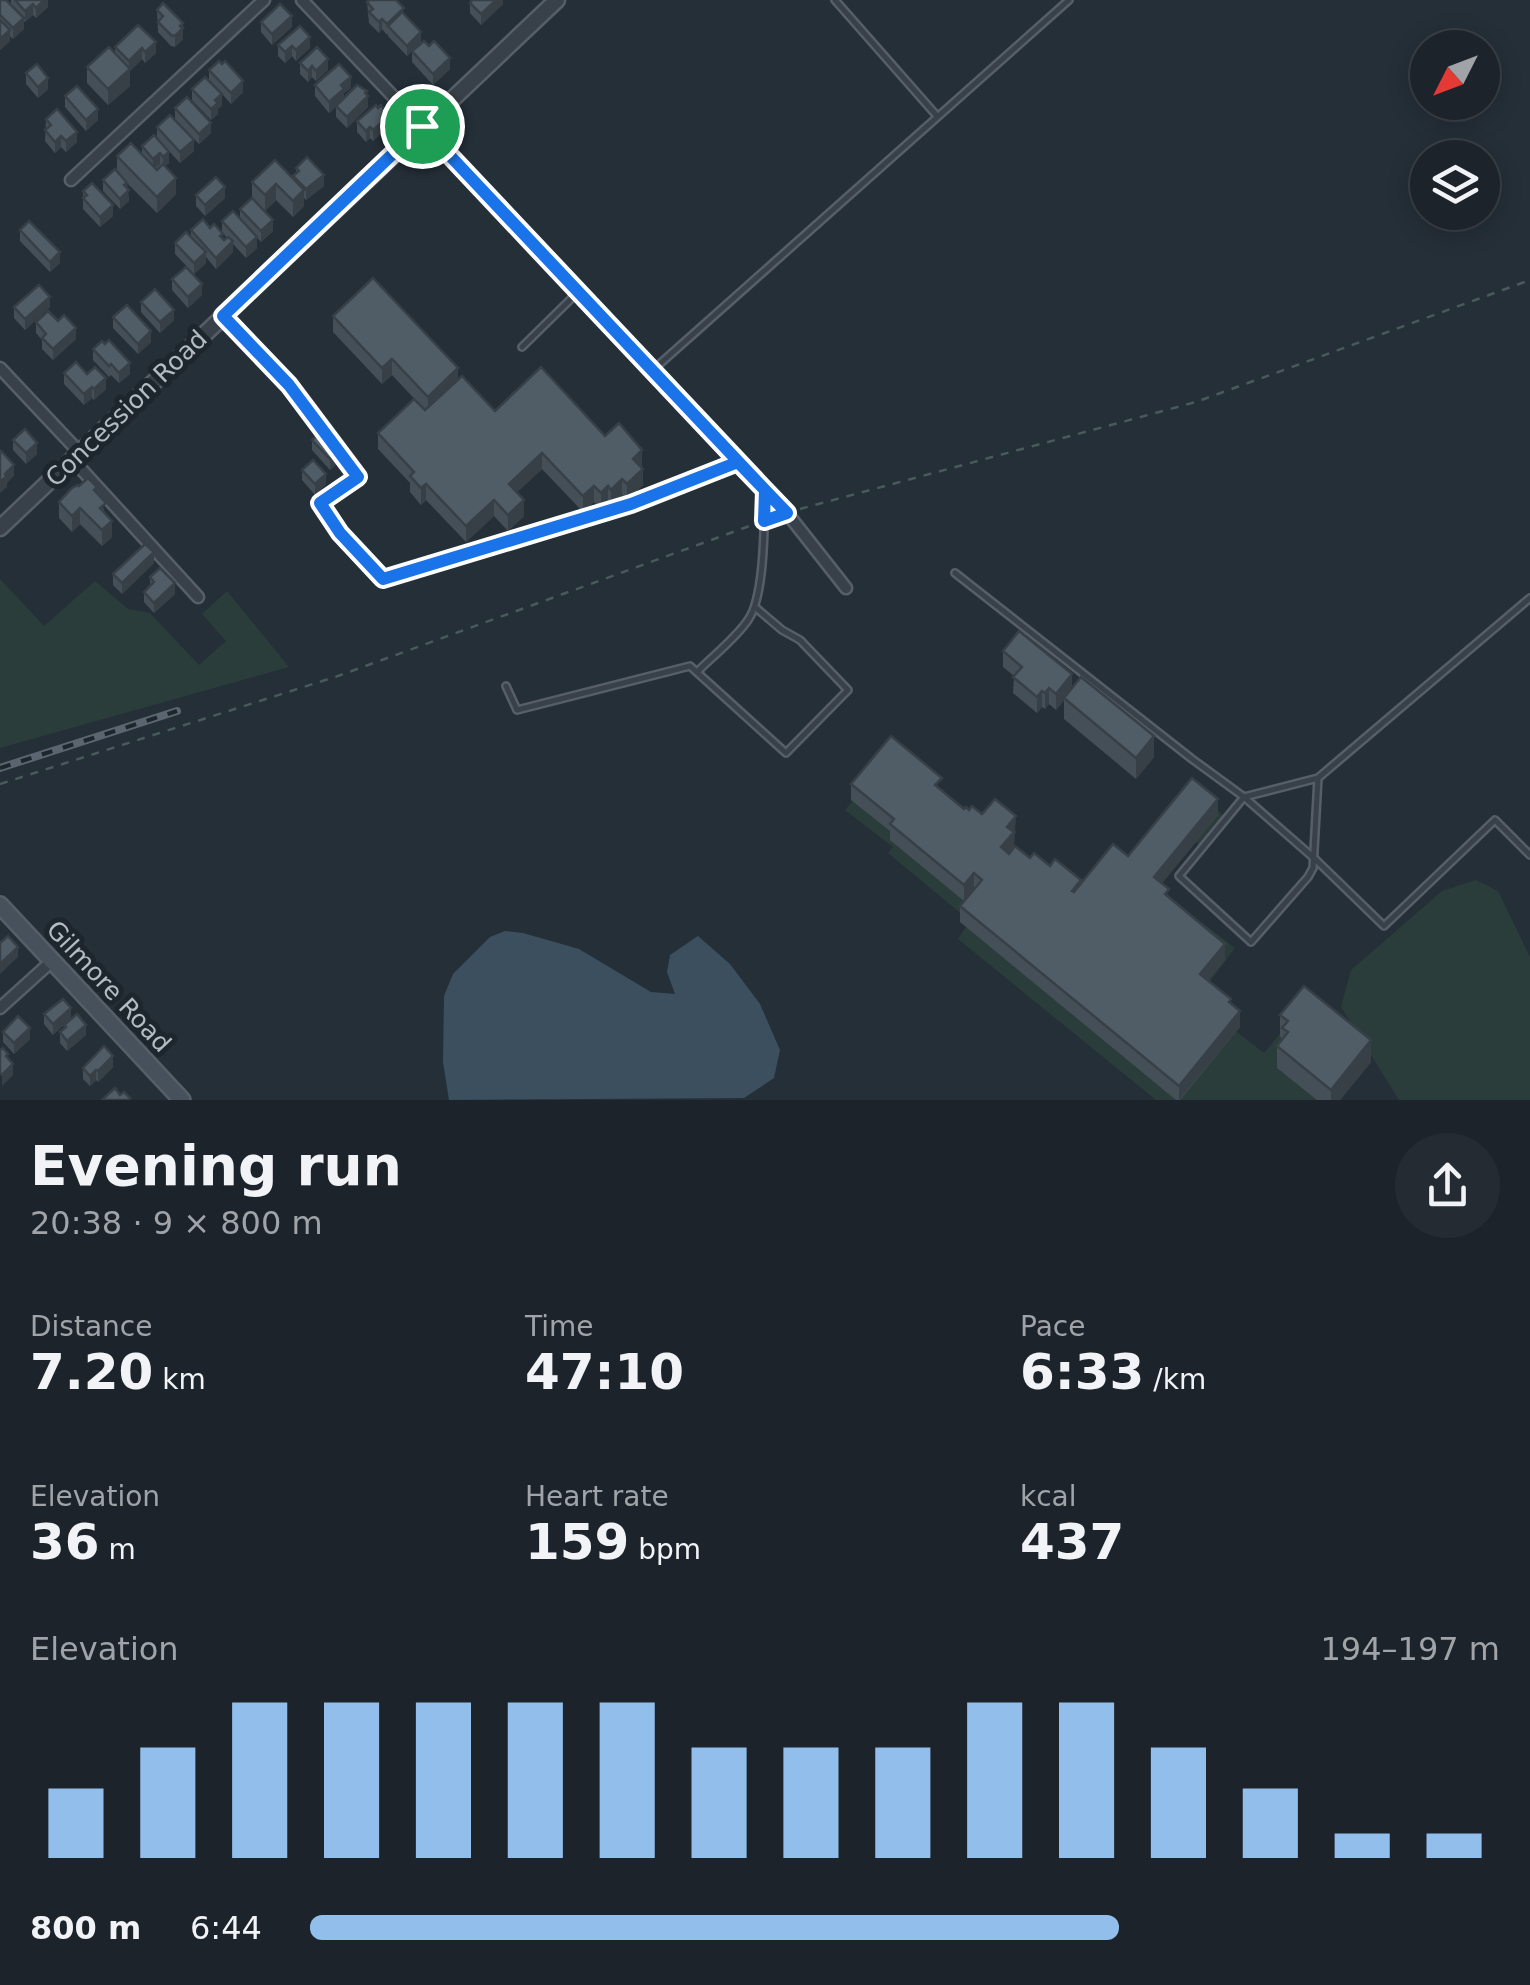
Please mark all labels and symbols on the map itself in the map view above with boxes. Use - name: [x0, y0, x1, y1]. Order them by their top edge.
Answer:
- north arrow: [1410, 30, 1500, 120]
- pin: [380, 84, 465, 169]
- street label: Concession Road: [40, 324, 213, 493]
- street label: Gilmore Road: [41, 915, 177, 1058]

